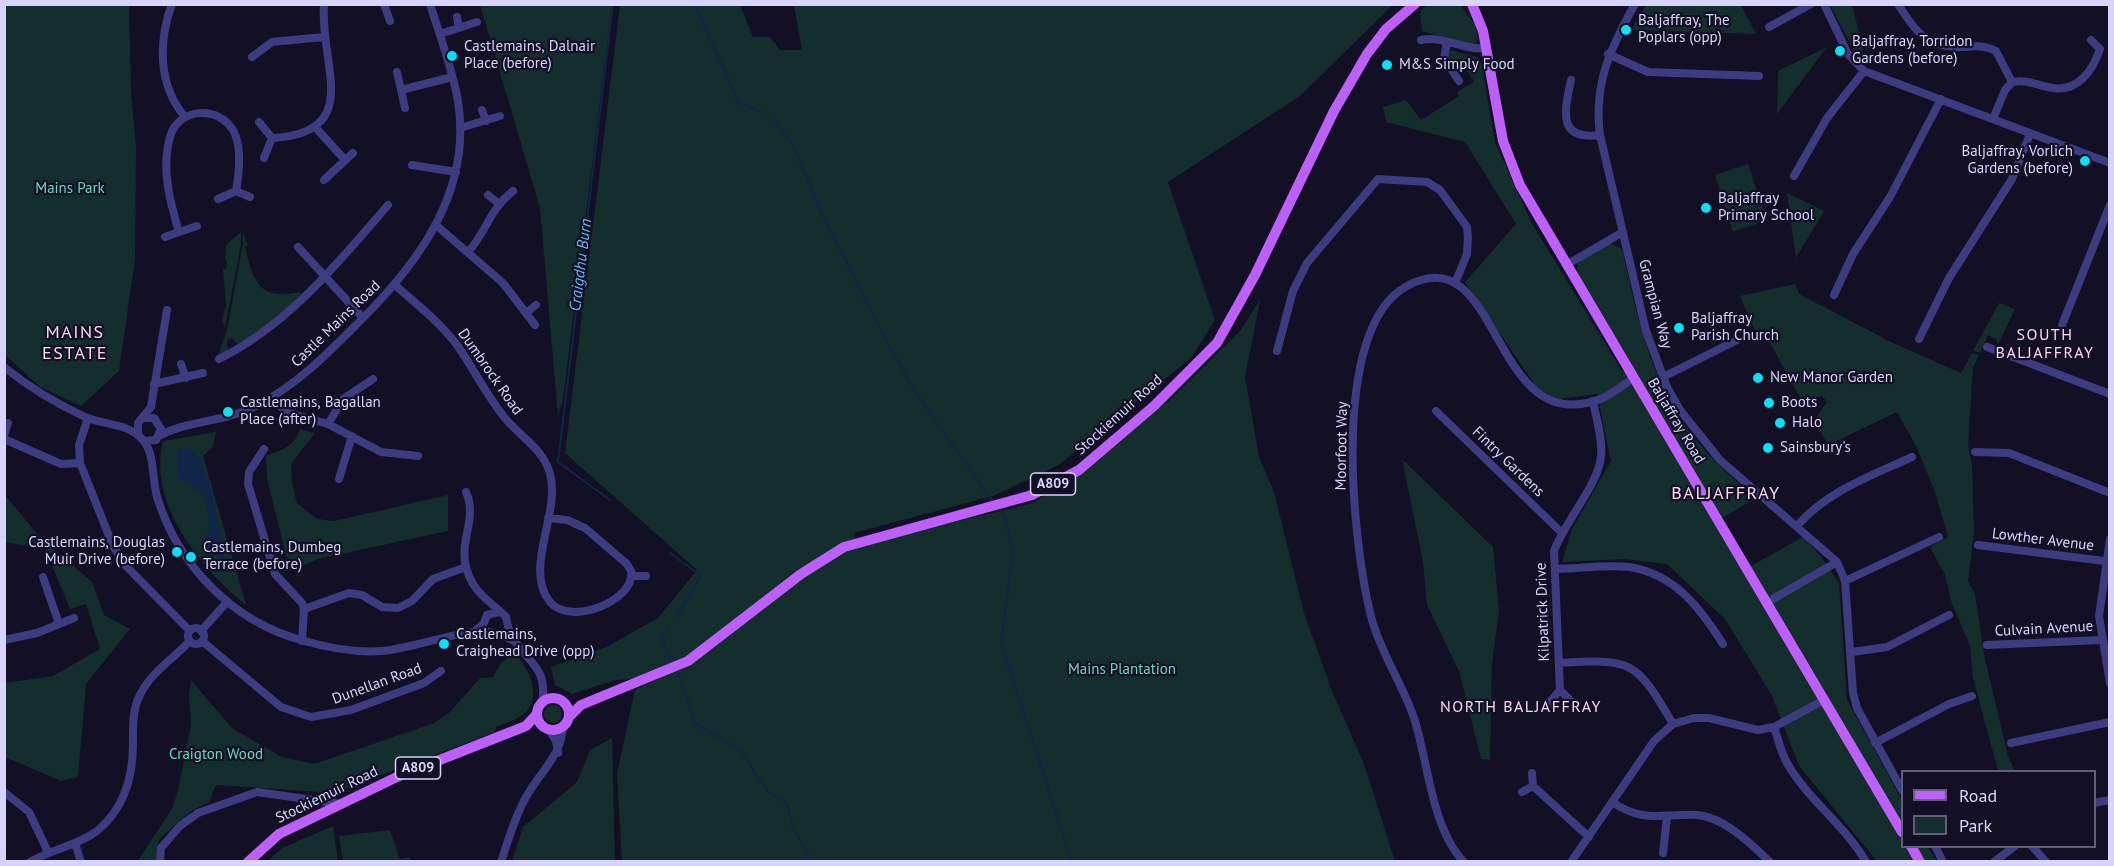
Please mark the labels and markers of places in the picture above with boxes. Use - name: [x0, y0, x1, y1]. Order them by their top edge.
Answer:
- place label: Baljaffray, The Poplars (opp): [1638, 12, 1730, 47]
- marker: Baljaffray, The Poplars (opp): [1619, 23, 1633, 37]
- place label: Baljaffray, Torridon Gardens (before): [1852, 33, 1972, 68]
- place label: Castlemains, Dalnair Place (before): [464, 38, 595, 73]
- marker: Baljaffray, Torridon Gardens (before): [1833, 44, 1847, 58]
- marker: Castlemains, Dalnair Place (before): [445, 49, 459, 63]
- place label: M&S Simply Food: [1399, 56, 1515, 74]
- marker: M&S Simply Food: [1380, 58, 1394, 72]
- place label: Baljaffray, Vorlich Gardens (before): [1961, 143, 2073, 178]
- marker: Baljaffray, Vorlich Gardens (before): [2078, 154, 2092, 168]
- place label: Baljaffray Primary School: [1718, 190, 1814, 225]
- marker: Baljaffray Primary School: [1699, 201, 1713, 215]
- place label: Baljaffray Parish Church: [1691, 310, 1779, 345]
- marker: Baljaffray Parish Church: [1672, 321, 1686, 335]
- place label: New Manor Garden: [1770, 369, 1893, 387]
- marker: New Manor Garden: [1751, 371, 1765, 385]
- place label: Castlemains, Bagallan Place (after): [240, 394, 381, 429]
- place label: Boots: [1781, 394, 1817, 412]
- marker: Boots: [1762, 396, 1776, 410]
- marker: Castlemains, Bagallan Place (after): [221, 405, 235, 419]
- place label: Halo: [1792, 414, 1822, 432]
- marker: Halo: [1773, 416, 1787, 430]
- place label: Sainsbury's: [1780, 439, 1851, 457]
- marker: Sainsbury's: [1761, 441, 1775, 455]
- place label: Castlemains, Douglas Muir Drive (before): [28, 534, 165, 569]
- place label: Castlemains, Dumbeg Terrace (before): [203, 539, 341, 574]
- marker: Castlemains, Douglas Muir Drive (before): [170, 545, 184, 559]
- marker: Castlemains, Dumbeg Terrace (before): [184, 550, 198, 564]
- place label: Castlemains, Craighead Drive (opp): [456, 626, 594, 661]
- marker: Castlemains, Craighead Drive (opp): [437, 637, 451, 651]

